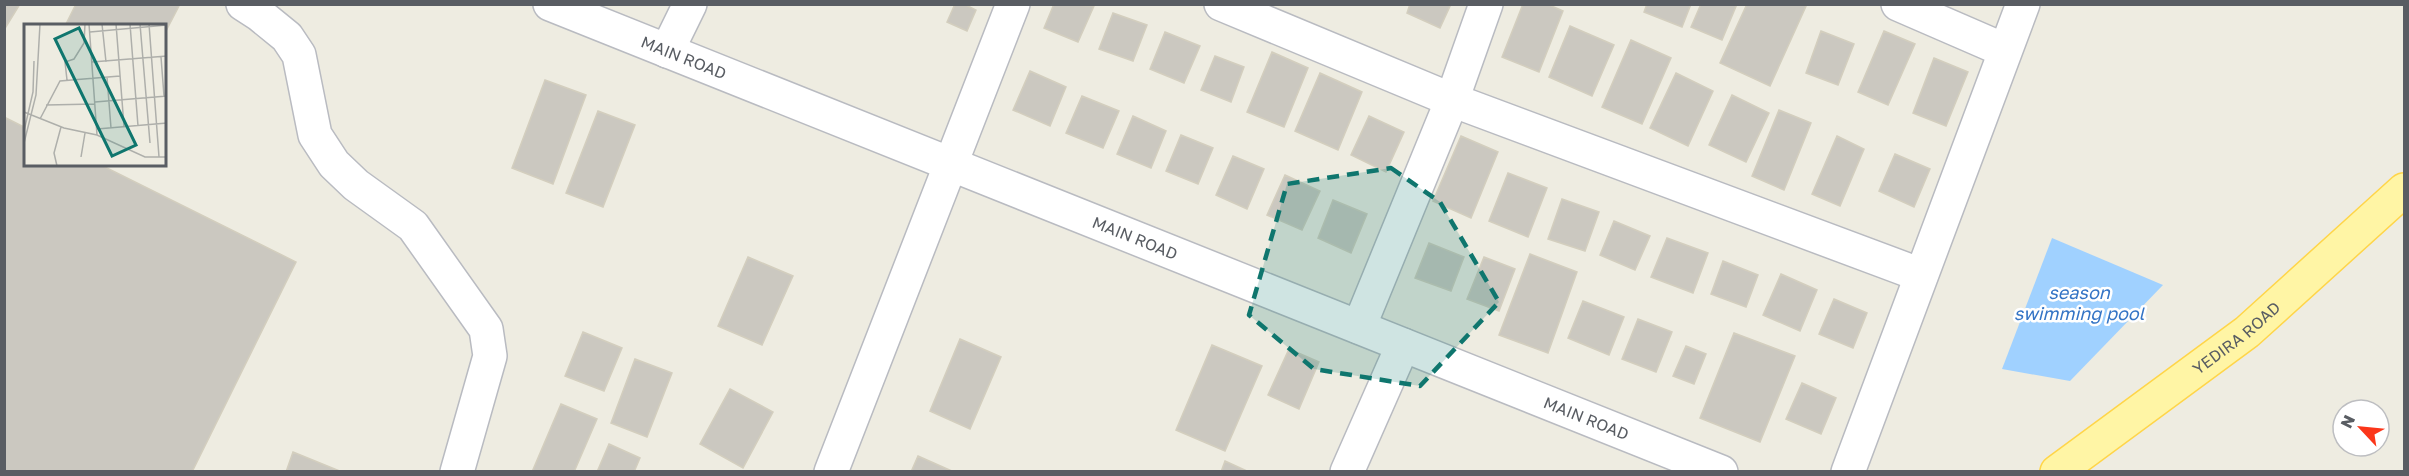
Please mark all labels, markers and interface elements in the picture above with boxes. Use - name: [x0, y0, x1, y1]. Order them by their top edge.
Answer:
- inset map: [24, 24, 166, 166]
- street label: MAIN ROAD: [638, 31, 729, 83]
- street label: MAIN ROAD: [1089, 212, 1181, 264]
- water label: season swimming pool: [2014, 281, 2146, 324]
- street label: YEDIRA ROAD: [2189, 297, 2284, 379]
- street label: MAIN ROAD: [1541, 392, 1632, 444]
- north arrow: [2331, 398, 2391, 458]
- text: N: [2336, 412, 2359, 431]

